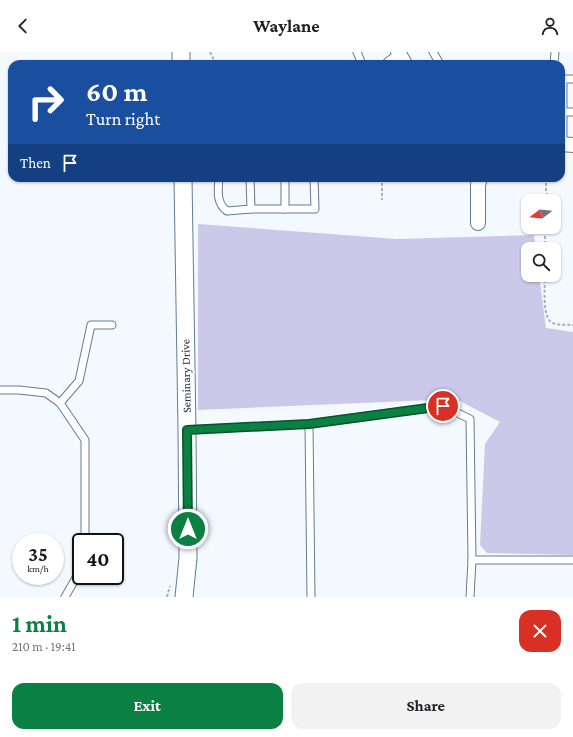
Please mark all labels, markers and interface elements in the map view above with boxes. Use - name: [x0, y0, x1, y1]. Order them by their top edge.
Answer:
- icon: back: [12, 15, 34, 37]
- icon: person: [539, 15, 561, 37]
- text: Waylane: [253, 16, 320, 36]
- icon: right: [20, 76, 72, 128]
- text: 60 m: [86, 76, 147, 107]
- text: Turn right: [86, 109, 160, 129]
- icon: arrive: [59, 152, 81, 174]
- text: Then: [20, 155, 51, 171]
- north arrow: [521, 194, 561, 234]
- map controls: [521, 194, 561, 282]
- button: search: [521, 242, 561, 282]
- street label: Seminary Drive: [178, 339, 194, 413]
- pin: [426, 389, 460, 423]
- icon: arrive: [432, 395, 454, 417]
- position arrow: [167, 508, 209, 550]
- speed limit sign: 40: [72, 533, 124, 585]
- text: 35: [28, 543, 48, 565]
- text: km/h: [27, 563, 49, 574]
- text: 1 min: [12, 610, 67, 637]
- button: close: [519, 610, 561, 652]
- text: 210 m · 19:41: [12, 639, 76, 654]
- button: Exit: [12, 683, 283, 729]
- button: Share: [291, 683, 561, 729]

